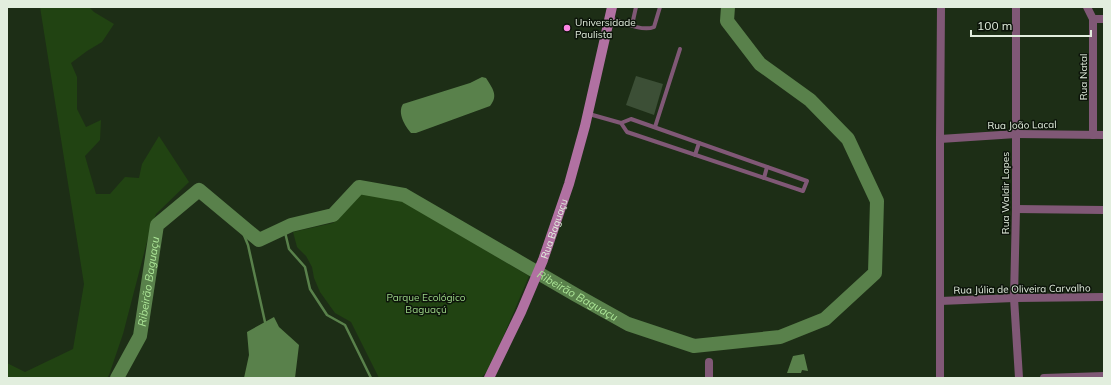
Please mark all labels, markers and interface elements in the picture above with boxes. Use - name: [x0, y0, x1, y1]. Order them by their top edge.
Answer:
- scale bar: [971, 12, 1091, 38]
- place label: Universidade Paulista: [575, 16, 636, 41]
- text: 100 m: [977, 18, 1012, 33]
- marker: Universidade Paulista: [562, 23, 572, 33]
- street label: Rua Natal: [1077, 54, 1090, 100]
- street label: Rua João Lacal: [987, 118, 1057, 132]
- street label: Rua Waldir Lopes: [999, 152, 1012, 234]
- street label: Rua Baguaçu: [537, 197, 570, 260]
- water label: Ribeirão Baguaçu: [135, 236, 162, 327]
- water label: Ribeirão Baguaçu: [535, 267, 620, 324]
- street label: Rua Júlia de Oliveira Carvalho: [953, 281, 1091, 297]
- park label: Parque Ecológico Baguaçú: [386, 291, 466, 316]

